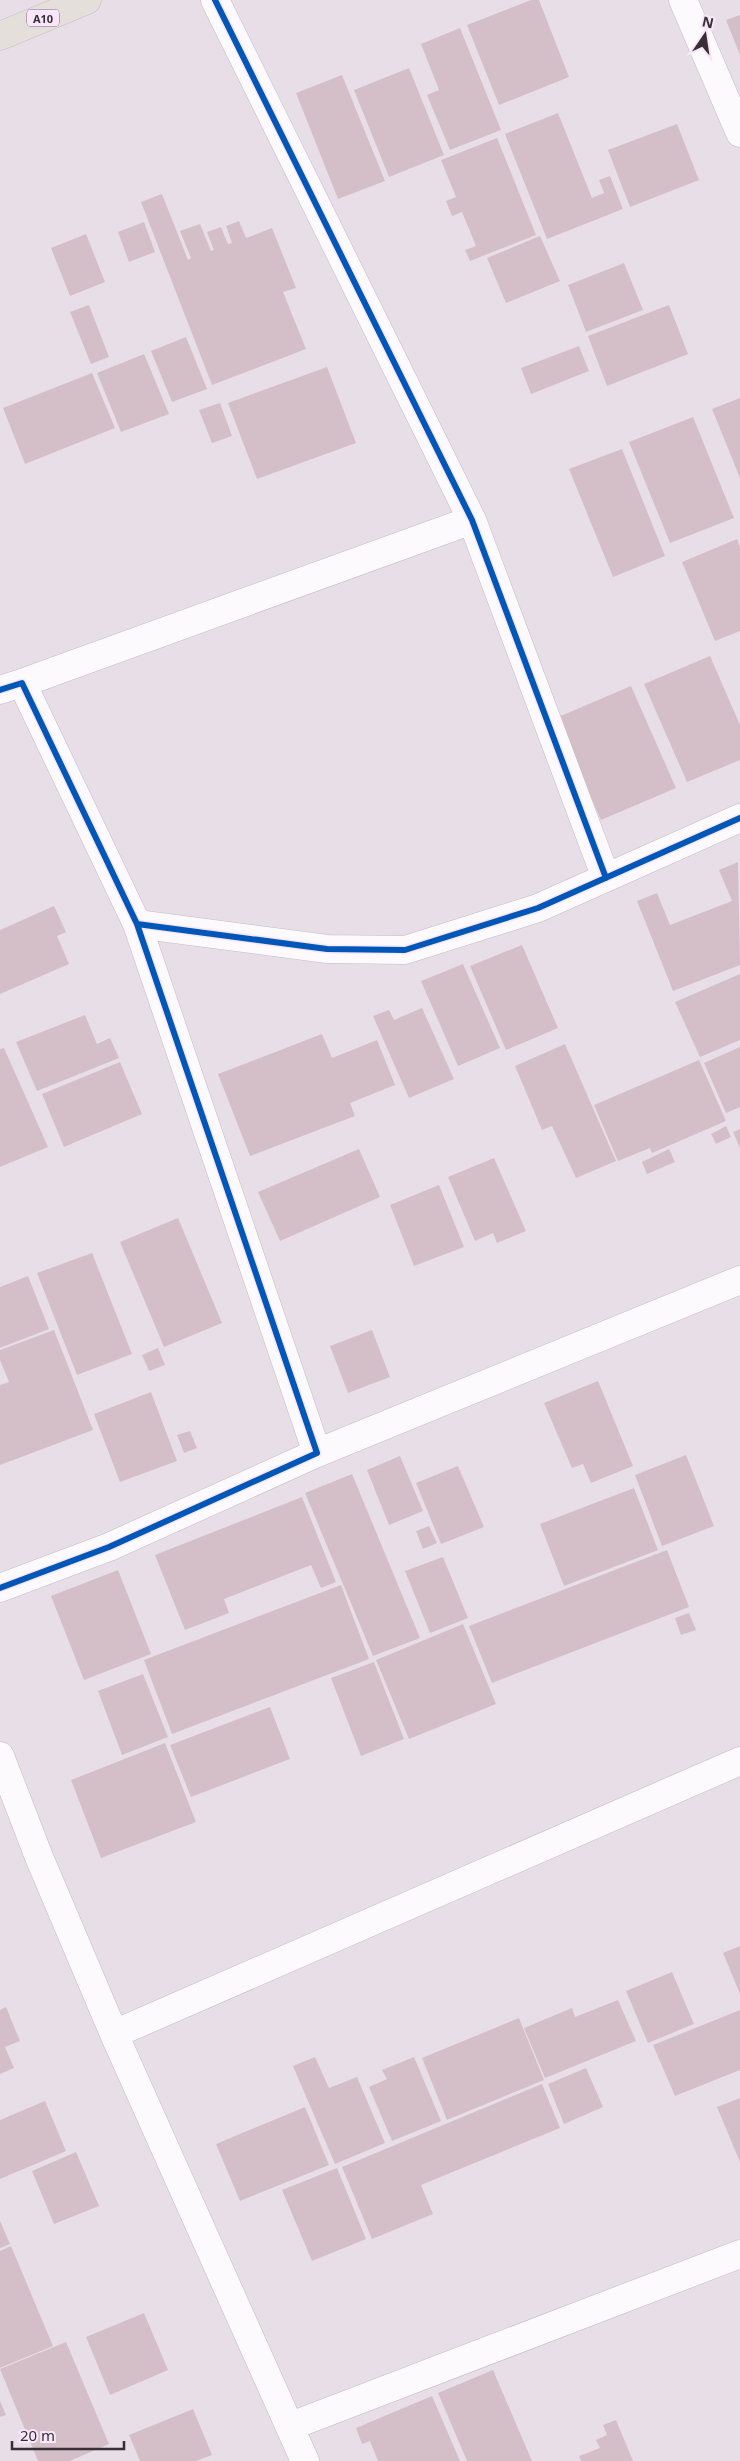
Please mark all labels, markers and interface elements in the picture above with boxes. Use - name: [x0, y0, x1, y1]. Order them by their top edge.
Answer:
- road number: A10: [27, 10, 59, 27]
- north arrow: [680, 10, 730, 60]
- text: N: [700, 11, 716, 32]
- scale bar: [12, 2418, 125, 2450]
- text: 20 m: [20, 2425, 55, 2445]

